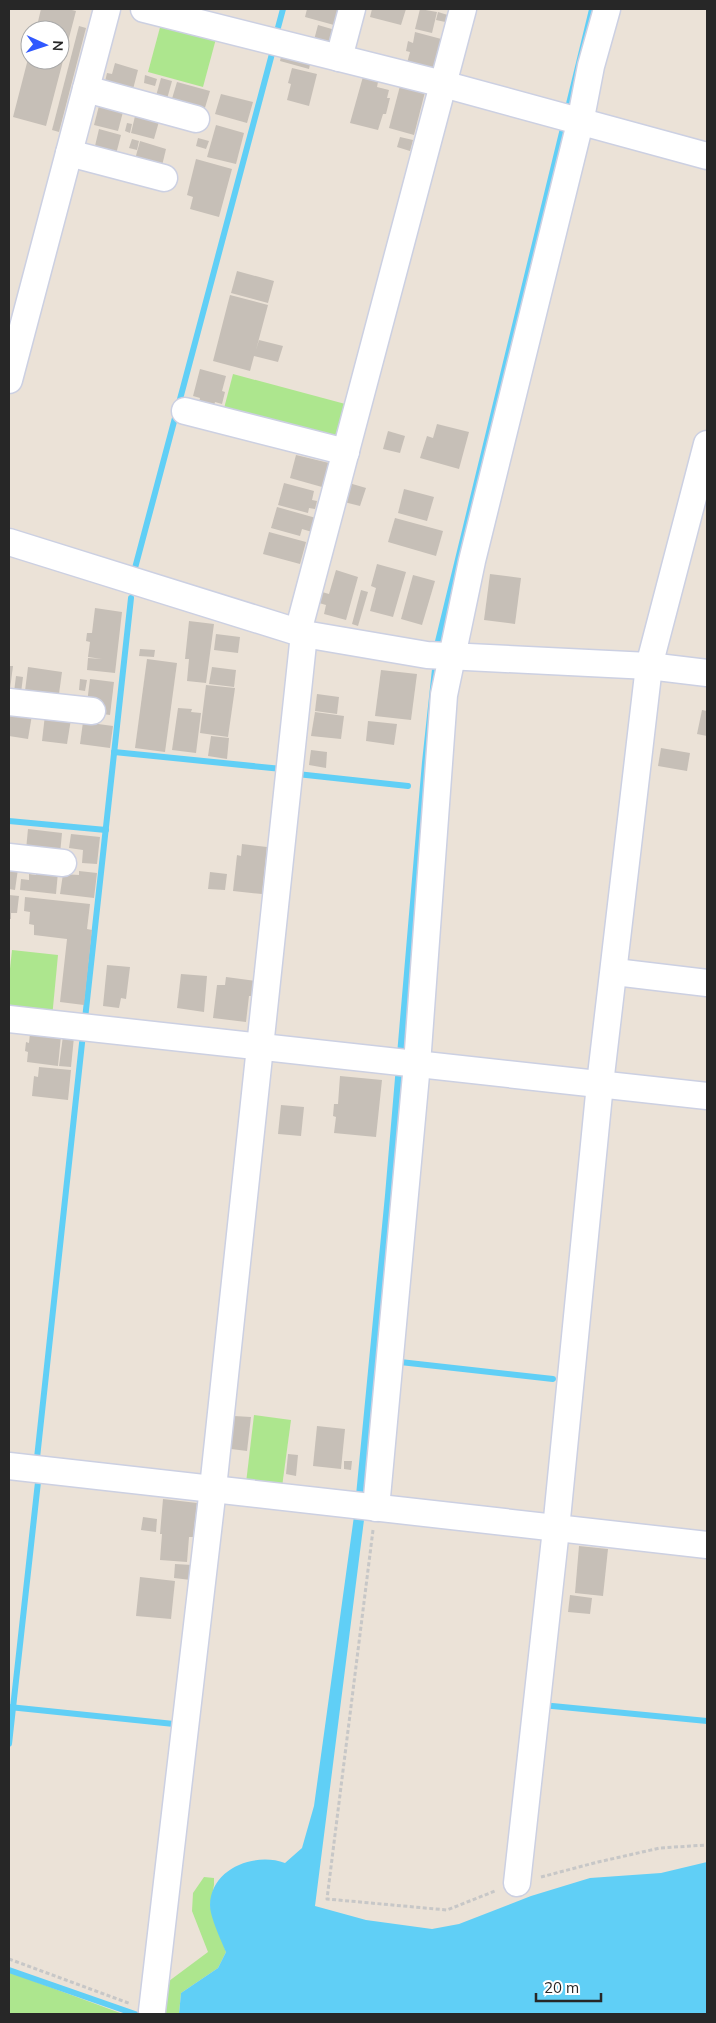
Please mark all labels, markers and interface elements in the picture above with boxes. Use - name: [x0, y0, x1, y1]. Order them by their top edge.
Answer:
- north arrow: [20, 20, 70, 70]
- text: N: [49, 40, 67, 51]
- scale bar: [536, 1970, 601, 2002]
- text: 20 m: [544, 1978, 579, 1997]

